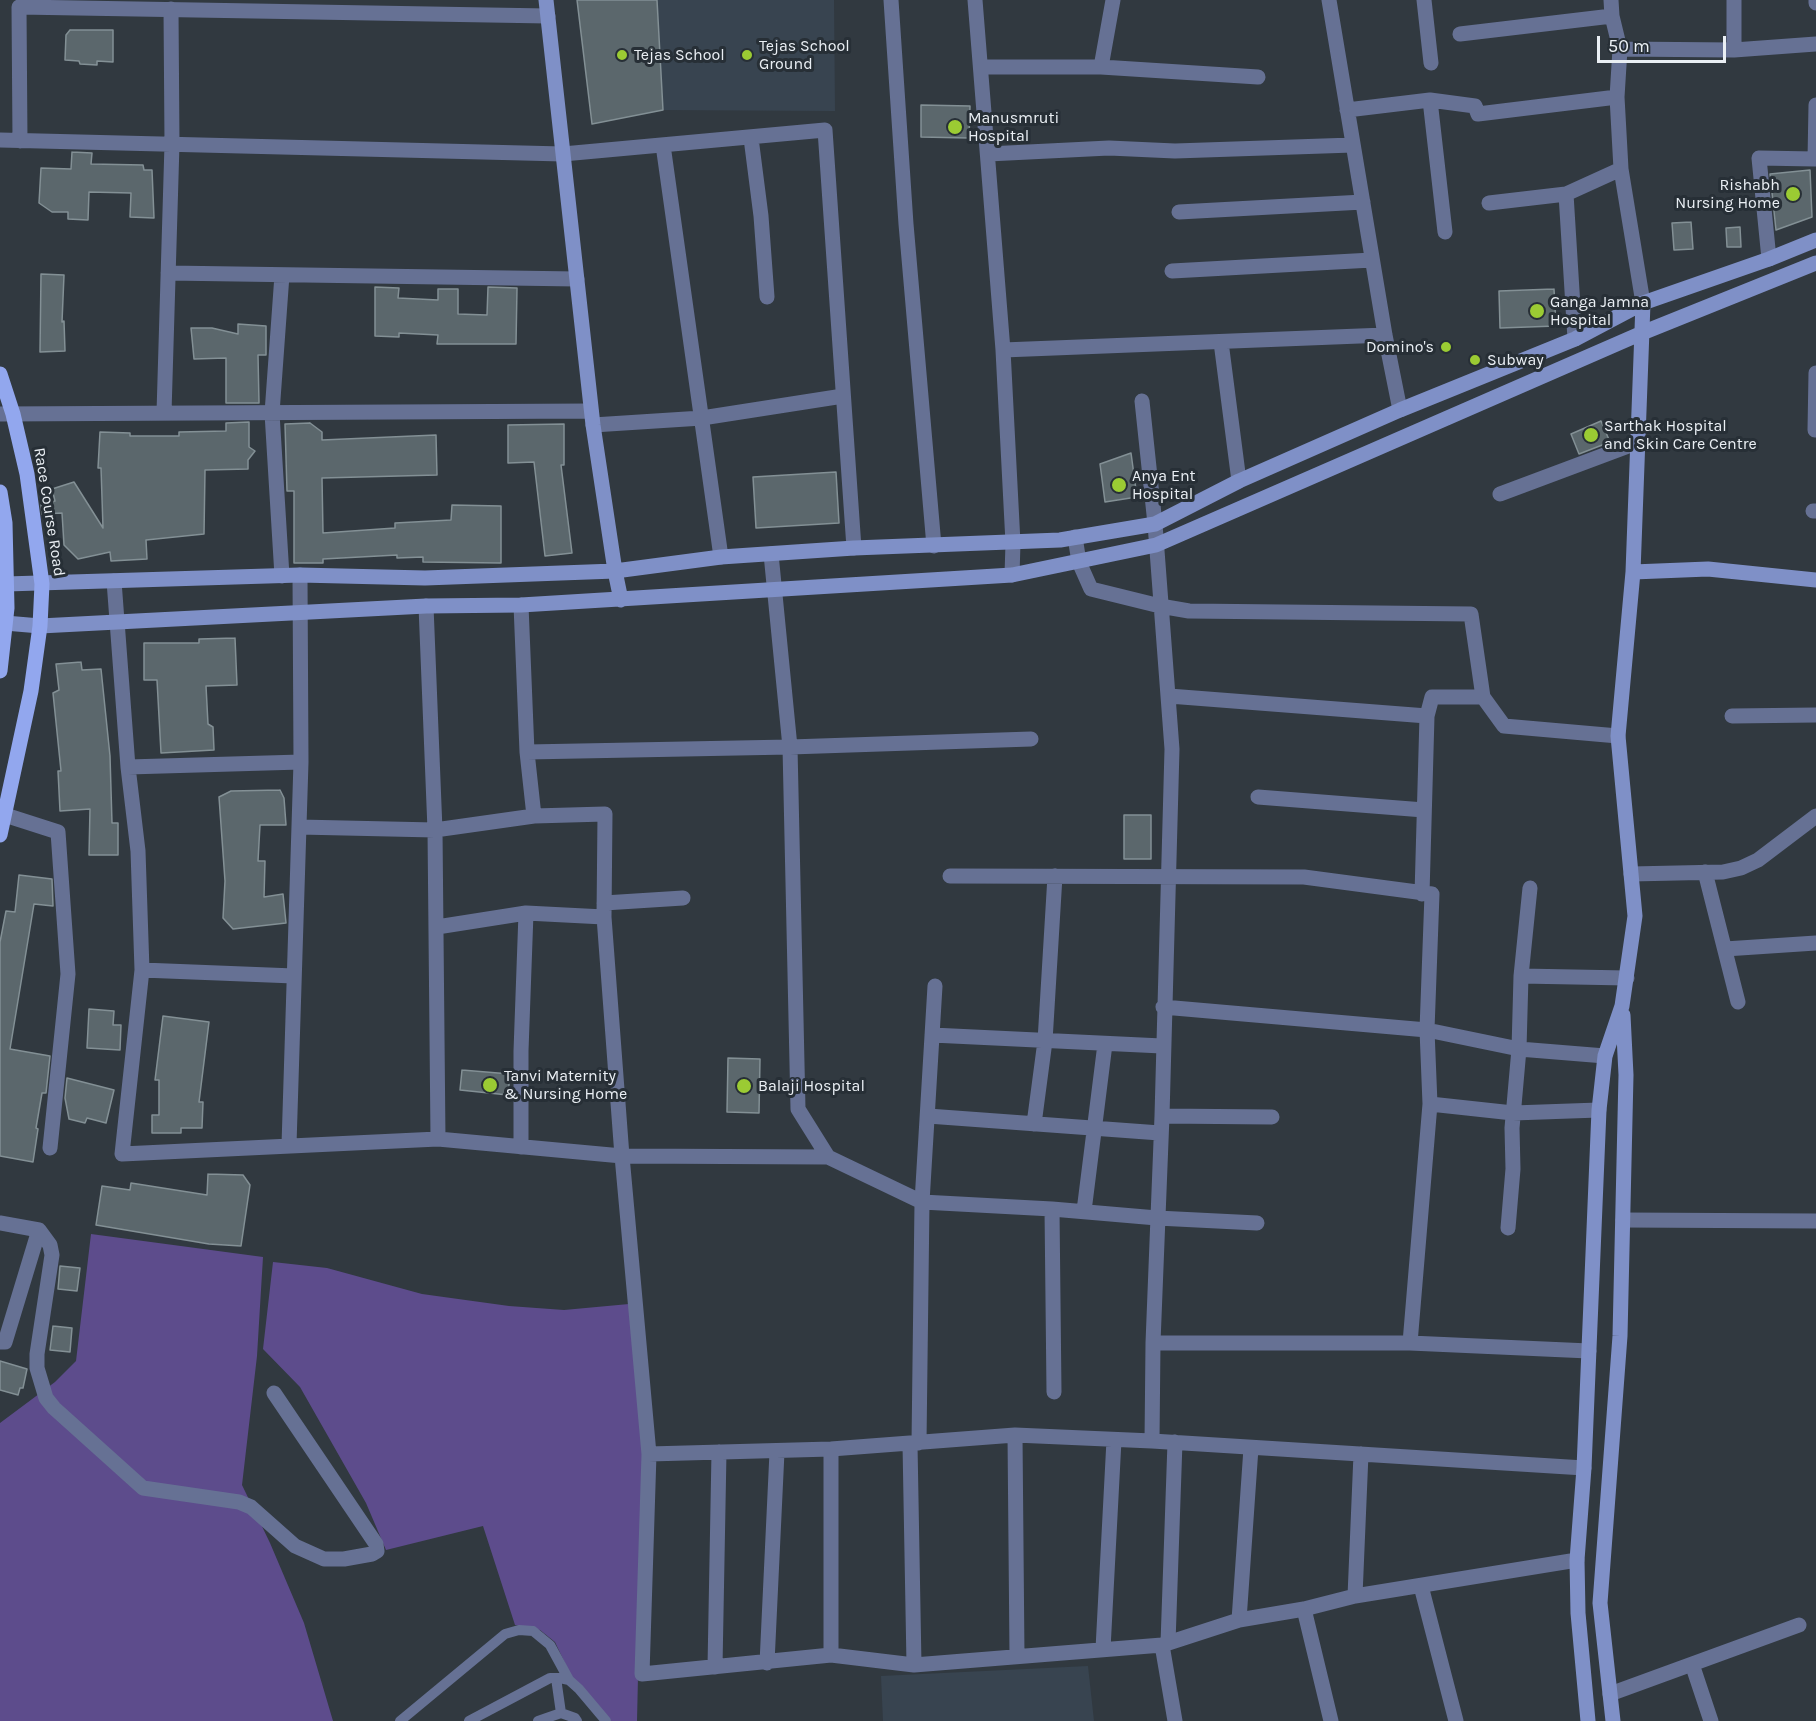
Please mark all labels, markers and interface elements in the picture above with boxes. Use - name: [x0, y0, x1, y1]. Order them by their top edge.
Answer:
- scale bar: [1600, 24, 1729, 62]
- text: 50 m: [1608, 35, 1650, 57]
- place label: Tejas School Ground: [759, 36, 850, 74]
- place label: Tejas School: [634, 45, 725, 65]
- marker: Tejas School: [615, 48, 629, 62]
- marker: Tejas School Ground: [740, 48, 754, 62]
- place label: Manusmruti Hospital: [968, 108, 1059, 146]
- marker: Manusmruti Hospital: [946, 118, 964, 136]
- place label: Rishabh Nursing Home: [1675, 175, 1780, 213]
- marker: Rishabh Nursing Home: [1784, 185, 1802, 203]
- place label: Ganga Jamna Hospital: [1550, 292, 1649, 330]
- marker: Ganga Jamna Hospital: [1528, 302, 1546, 320]
- place label: Domino's: [1366, 337, 1434, 357]
- marker: Domino's: [1439, 340, 1453, 354]
- place label: Subway: [1487, 350, 1544, 370]
- marker: Subway: [1468, 353, 1482, 367]
- place label: Sarthak Hospital and Skin Care Centre: [1604, 416, 1757, 454]
- marker: Sarthak Hospital and Skin Care Centre: [1582, 426, 1600, 444]
- street label: Race Course Road: [29, 446, 69, 578]
- place label: Anya Ent Hospital: [1132, 466, 1196, 504]
- marker: Anya Ent Hospital: [1110, 476, 1128, 494]
- place label: Tanvi Maternity & Nursing Home: [504, 1066, 627, 1104]
- marker: Tanvi Maternity & Nursing Home: [481, 1076, 499, 1094]
- place label: Balaji Hospital: [758, 1076, 865, 1096]
- marker: Balaji Hospital: [735, 1077, 753, 1095]

